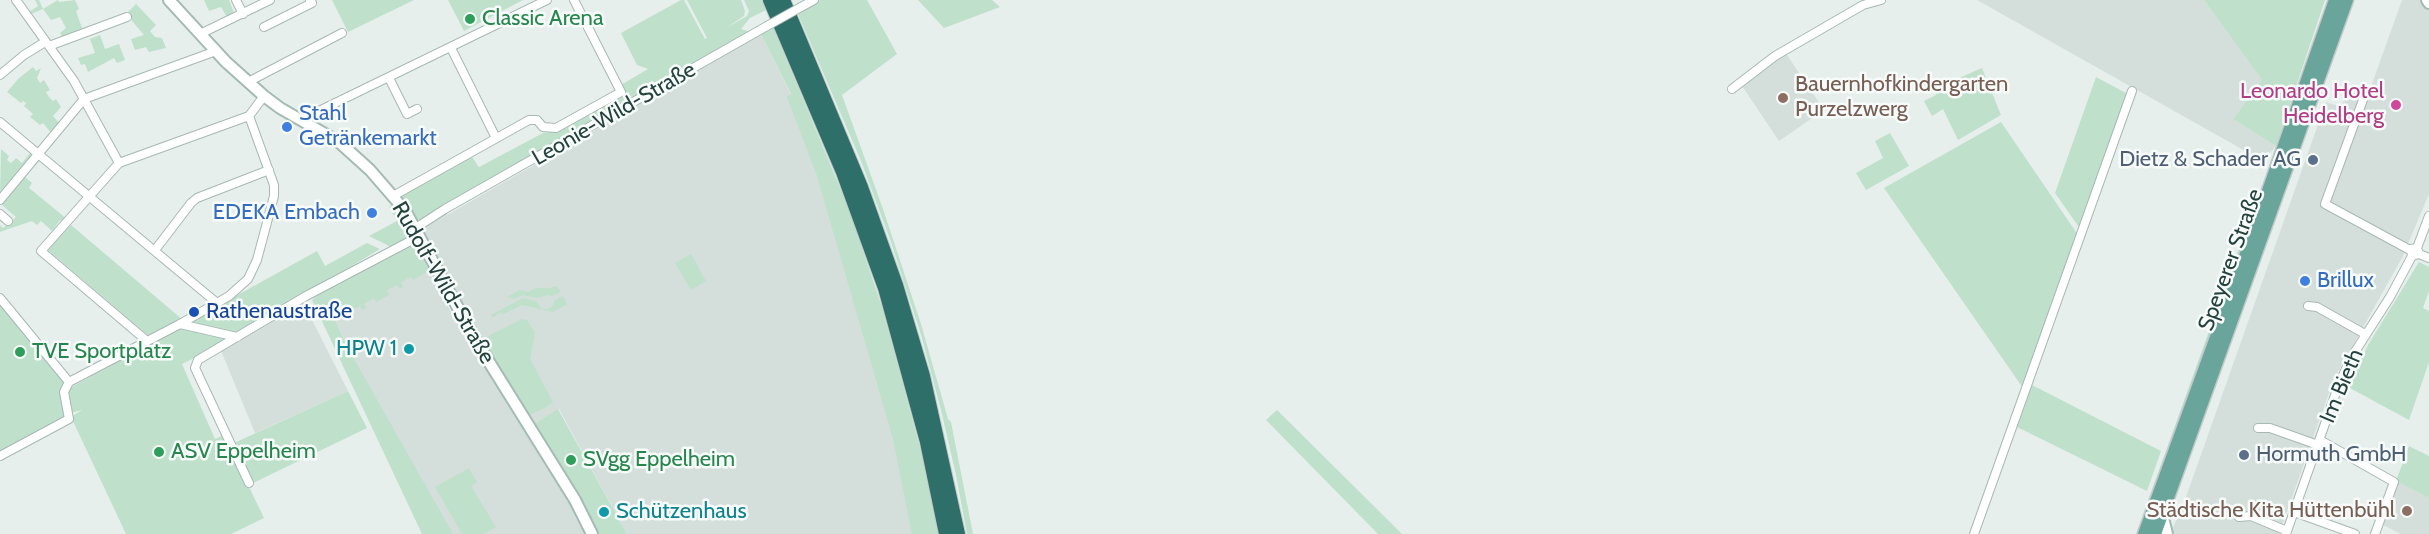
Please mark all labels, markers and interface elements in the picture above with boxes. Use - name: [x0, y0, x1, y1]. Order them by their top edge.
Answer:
- place label: Classic Arena: [482, 6, 603, 32]
- marker: Classic Arena: [463, 12, 477, 26]
- street label: Leonie-Wild-Straße: [528, 56, 700, 172]
- place label: Bauernhofkindergarten Purzelzwerg: [1795, 72, 2008, 124]
- place label: Leonardo Hotel Heidelberg: [2240, 79, 2384, 130]
- marker: Bauernhofkindergarten Purzelzwerg: [1776, 91, 1790, 105]
- marker: Leonardo Hotel Heidelberg: [2389, 98, 2403, 112]
- place label: Stahl Getränkemarkt: [299, 101, 437, 152]
- marker: Stahl Getränkemarkt: [280, 120, 294, 134]
- place label: Dietz & Schader AG: [2119, 147, 2301, 173]
- marker: Dietz & Schader AG: [2306, 153, 2320, 167]
- street label: Speyerer Straße: [2193, 185, 2269, 335]
- street label: Rudolf-Wild-Straße: [386, 197, 500, 369]
- place label: EDEKA Embach: [213, 200, 360, 226]
- marker: EDEKA Embach: [365, 206, 379, 220]
- place label: Brillux: [2317, 268, 2374, 294]
- marker: Brillux: [2298, 274, 2312, 288]
- place label: Rathenaustraße: [206, 299, 352, 325]
- marker: Rathenaustraße: [187, 305, 201, 319]
- place label: HPW 1: [336, 336, 397, 362]
- place label: TVE Sportplatz: [32, 339, 171, 365]
- marker: HPW 1: [402, 342, 416, 356]
- marker: TVE Sportplatz: [13, 345, 27, 359]
- street label: Im Bieth: [2315, 345, 2369, 427]
- place label: ASV Eppelheim: [171, 439, 316, 465]
- place label: Hormuth GmbH: [2256, 442, 2407, 468]
- marker: ASV Eppelheim: [152, 445, 166, 459]
- place label: SVgg Eppelheim: [583, 447, 735, 473]
- marker: Hormuth GmbH: [2237, 448, 2251, 462]
- marker: SVgg Eppelheim: [564, 453, 578, 467]
- place label: Städtische Kita Hüttenbühl: [2146, 498, 2395, 524]
- place label: Schützenhaus: [616, 499, 747, 525]
- marker: Städtische Kita Hüttenbühl: [2400, 504, 2414, 518]
- marker: Schützenhaus: [597, 505, 611, 519]

